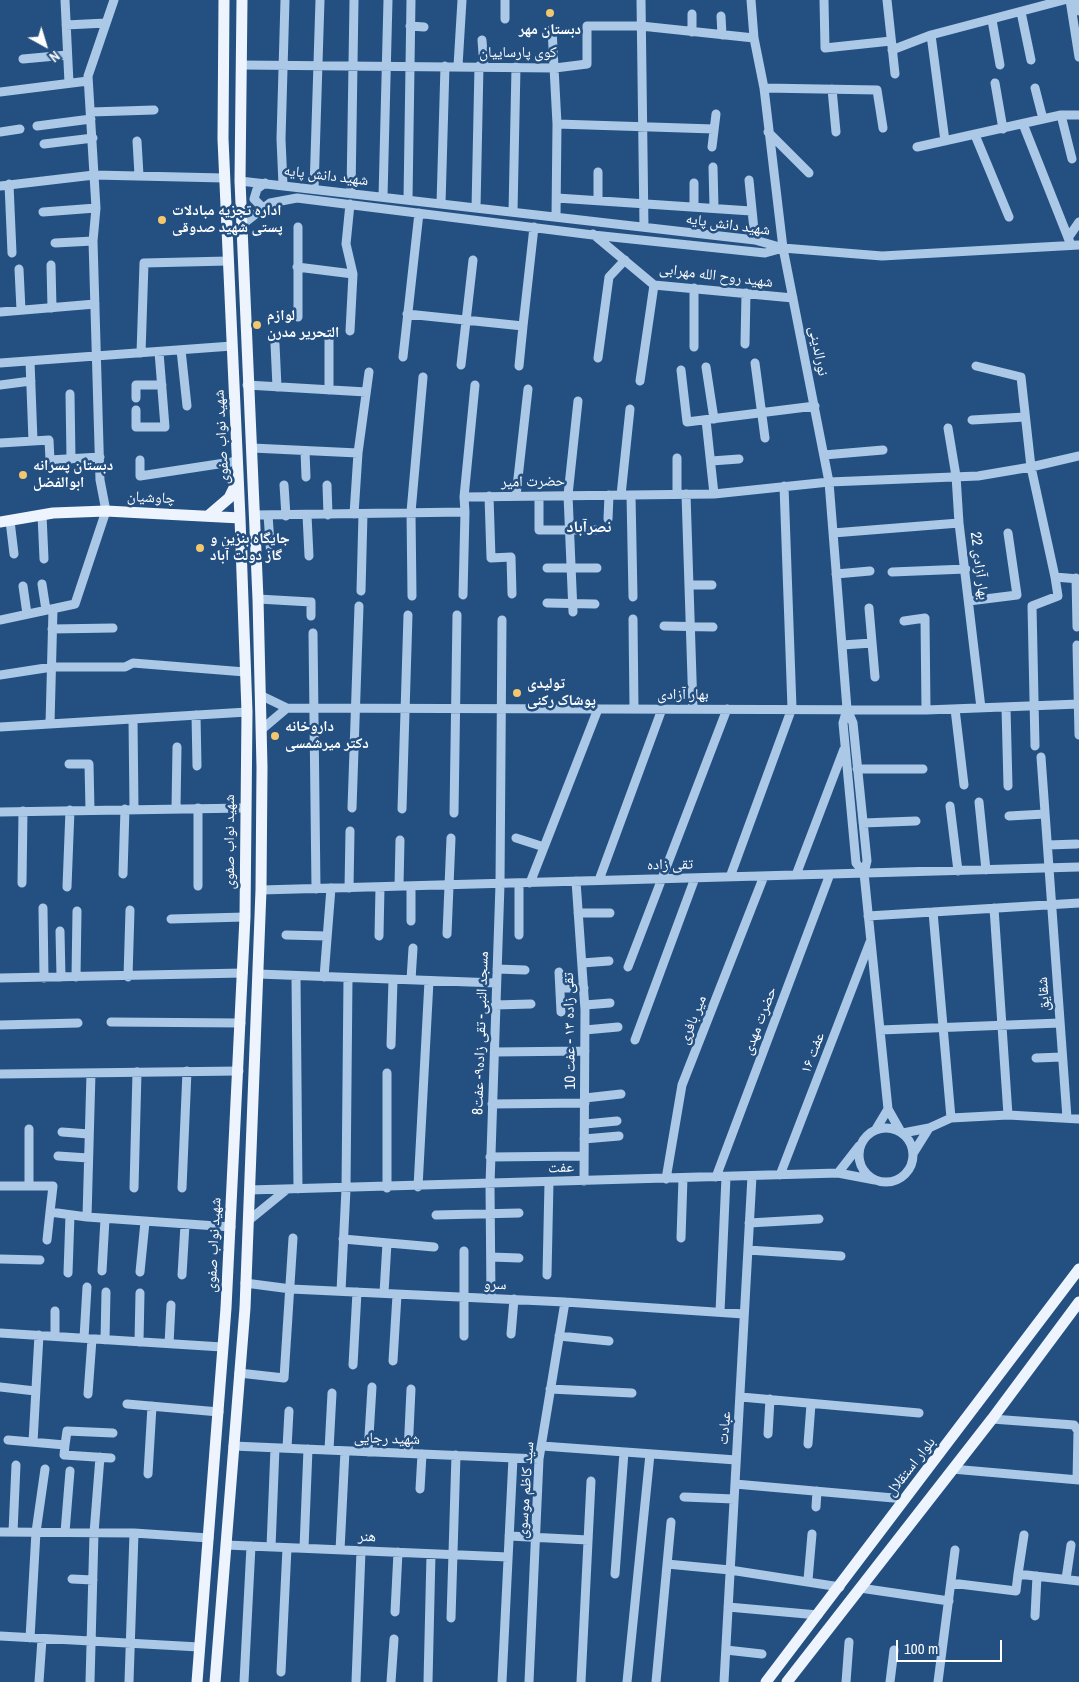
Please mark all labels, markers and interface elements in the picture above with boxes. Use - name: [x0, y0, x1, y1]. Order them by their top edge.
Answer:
- marker: دبستان مهر: [544, 7, 556, 19]
- north arrow: [20, 20, 70, 70]
- place label: دبستان مهر: [519, 21, 581, 39]
- street label: کوی پارساییان: [479, 44, 557, 62]
- text: N: [46, 47, 63, 66]
- street label: شهید دانش پایه: [283, 162, 369, 190]
- place label: اداره تجزیه مبادلات پستی شهید صدوقی: [172, 202, 283, 237]
- street label: شهید دانش پایه: [685, 210, 771, 240]
- marker: اداره تجزیه مبادلات پستی شهید صدوقی: [156, 214, 168, 226]
- street label: شهید روح الله مهرابی: [658, 260, 774, 292]
- place label: لوازم التحریر مدرن: [267, 307, 339, 342]
- marker: لوازم التحریر مدرن: [251, 319, 263, 331]
- street label: نورالدینی: [804, 324, 832, 378]
- street label: شهید نواب صفوی: [211, 389, 233, 485]
- place label: دبستان پسرانه ابوالفضل: [33, 457, 113, 492]
- marker: دبستان پسرانه ابوالفضل: [17, 469, 29, 481]
- street label: حضرت امیر: [501, 472, 565, 492]
- street label: چاوشیان: [126, 488, 176, 508]
- district label: نصرآباد: [567, 518, 611, 538]
- place label: جایگاه بنزین و گاز دولت آباد: [210, 530, 290, 565]
- street label: بهار آزادی 22: [966, 531, 992, 601]
- marker: جایگاه بنزین و گاز دولت آباد: [194, 542, 206, 554]
- place label: تولیدی پوشاک رکنی: [527, 675, 596, 710]
- street label: بهار آزادی: [657, 686, 709, 704]
- marker: تولیدی پوشاک رکنی: [511, 687, 523, 699]
- place label: داروخانه دکتر میرشمسی: [285, 718, 369, 753]
- marker: داروخانه دکتر میرشمسی: [269, 730, 281, 742]
- street label: شهید نواب صفوی: [221, 794, 239, 890]
- street label: تقی زاده: [647, 856, 693, 874]
- street label: مسجد النبی- تقی زاده۹- عفت8: [469, 951, 493, 1115]
- street label: تقی زاده ۱۳ - عفت 10: [560, 972, 580, 1090]
- street label: شقایق: [1034, 976, 1054, 1012]
- street label: حضرت مهدی: [739, 985, 781, 1057]
- street label: میر بافری: [675, 993, 711, 1047]
- street label: عفت ۱۶: [797, 1030, 829, 1076]
- street label: عفت: [548, 1159, 574, 1177]
- street label: شهید نواب صفوی: [203, 1197, 225, 1293]
- street label: سرو: [483, 1276, 507, 1294]
- street label: عبادت: [715, 1411, 735, 1445]
- street label: شهید رجایی: [354, 1429, 420, 1449]
- street label: بلوار استقلال: [882, 1434, 940, 1500]
- street label: سید کاظم موسوی: [514, 1441, 538, 1539]
- street label: هنر: [358, 1528, 376, 1546]
- scale bar: [899, 1630, 1005, 1662]
- text: 100 m: [904, 1638, 938, 1659]

